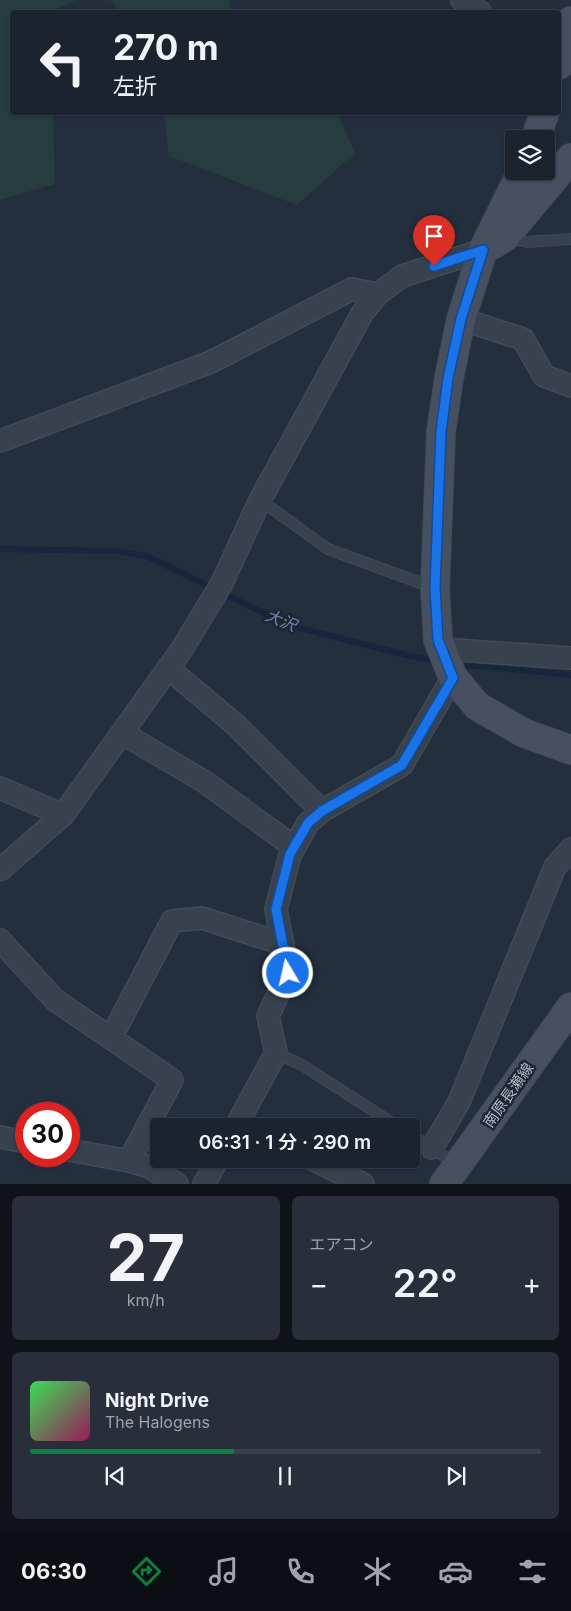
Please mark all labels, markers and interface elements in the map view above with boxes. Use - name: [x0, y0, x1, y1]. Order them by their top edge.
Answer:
- text: 270 m: [113, 26, 219, 68]
- icon: left: [30, 30, 95, 95]
- text: 左折: [113, 73, 157, 99]
- map controls: [505, 130, 555, 180]
- button: layers: [505, 130, 555, 180]
- pin: [413, 215, 455, 266]
- icon: arrive: [420, 222, 448, 250]
- water label: 大沢: [262, 605, 301, 636]
- position arrow: [261, 946, 313, 998]
- street label: 南原長瀬線: [479, 1059, 537, 1131]
- speed limit sign: 30: [15, 1102, 80, 1167]
- text: 06:31 · 1 分 · 290 m: [199, 1131, 371, 1154]
- text: 27: [106, 1218, 185, 1297]
- text: エアコン: [310, 1234, 374, 1254]
- text: 22°: [393, 1260, 458, 1306]
- text: −: [310, 1267, 328, 1301]
- text: +: [522, 1267, 541, 1301]
- text: km/h: [127, 1290, 165, 1310]
- text: Night Drive: [105, 1389, 209, 1412]
- text: The Halogens: [105, 1412, 210, 1432]
- icon: previous: [101, 1462, 129, 1490]
- icon: pause: [271, 1462, 299, 1490]
- icon: next: [442, 1462, 470, 1490]
- icon: directions: [129, 1554, 164, 1589]
- icon: music: [206, 1554, 241, 1589]
- icon: phone: [283, 1554, 318, 1589]
- icon: climate: [360, 1554, 395, 1589]
- icon: car: [438, 1554, 473, 1589]
- icon: filters: [515, 1554, 550, 1589]
- text: 06:30: [21, 1558, 87, 1584]

